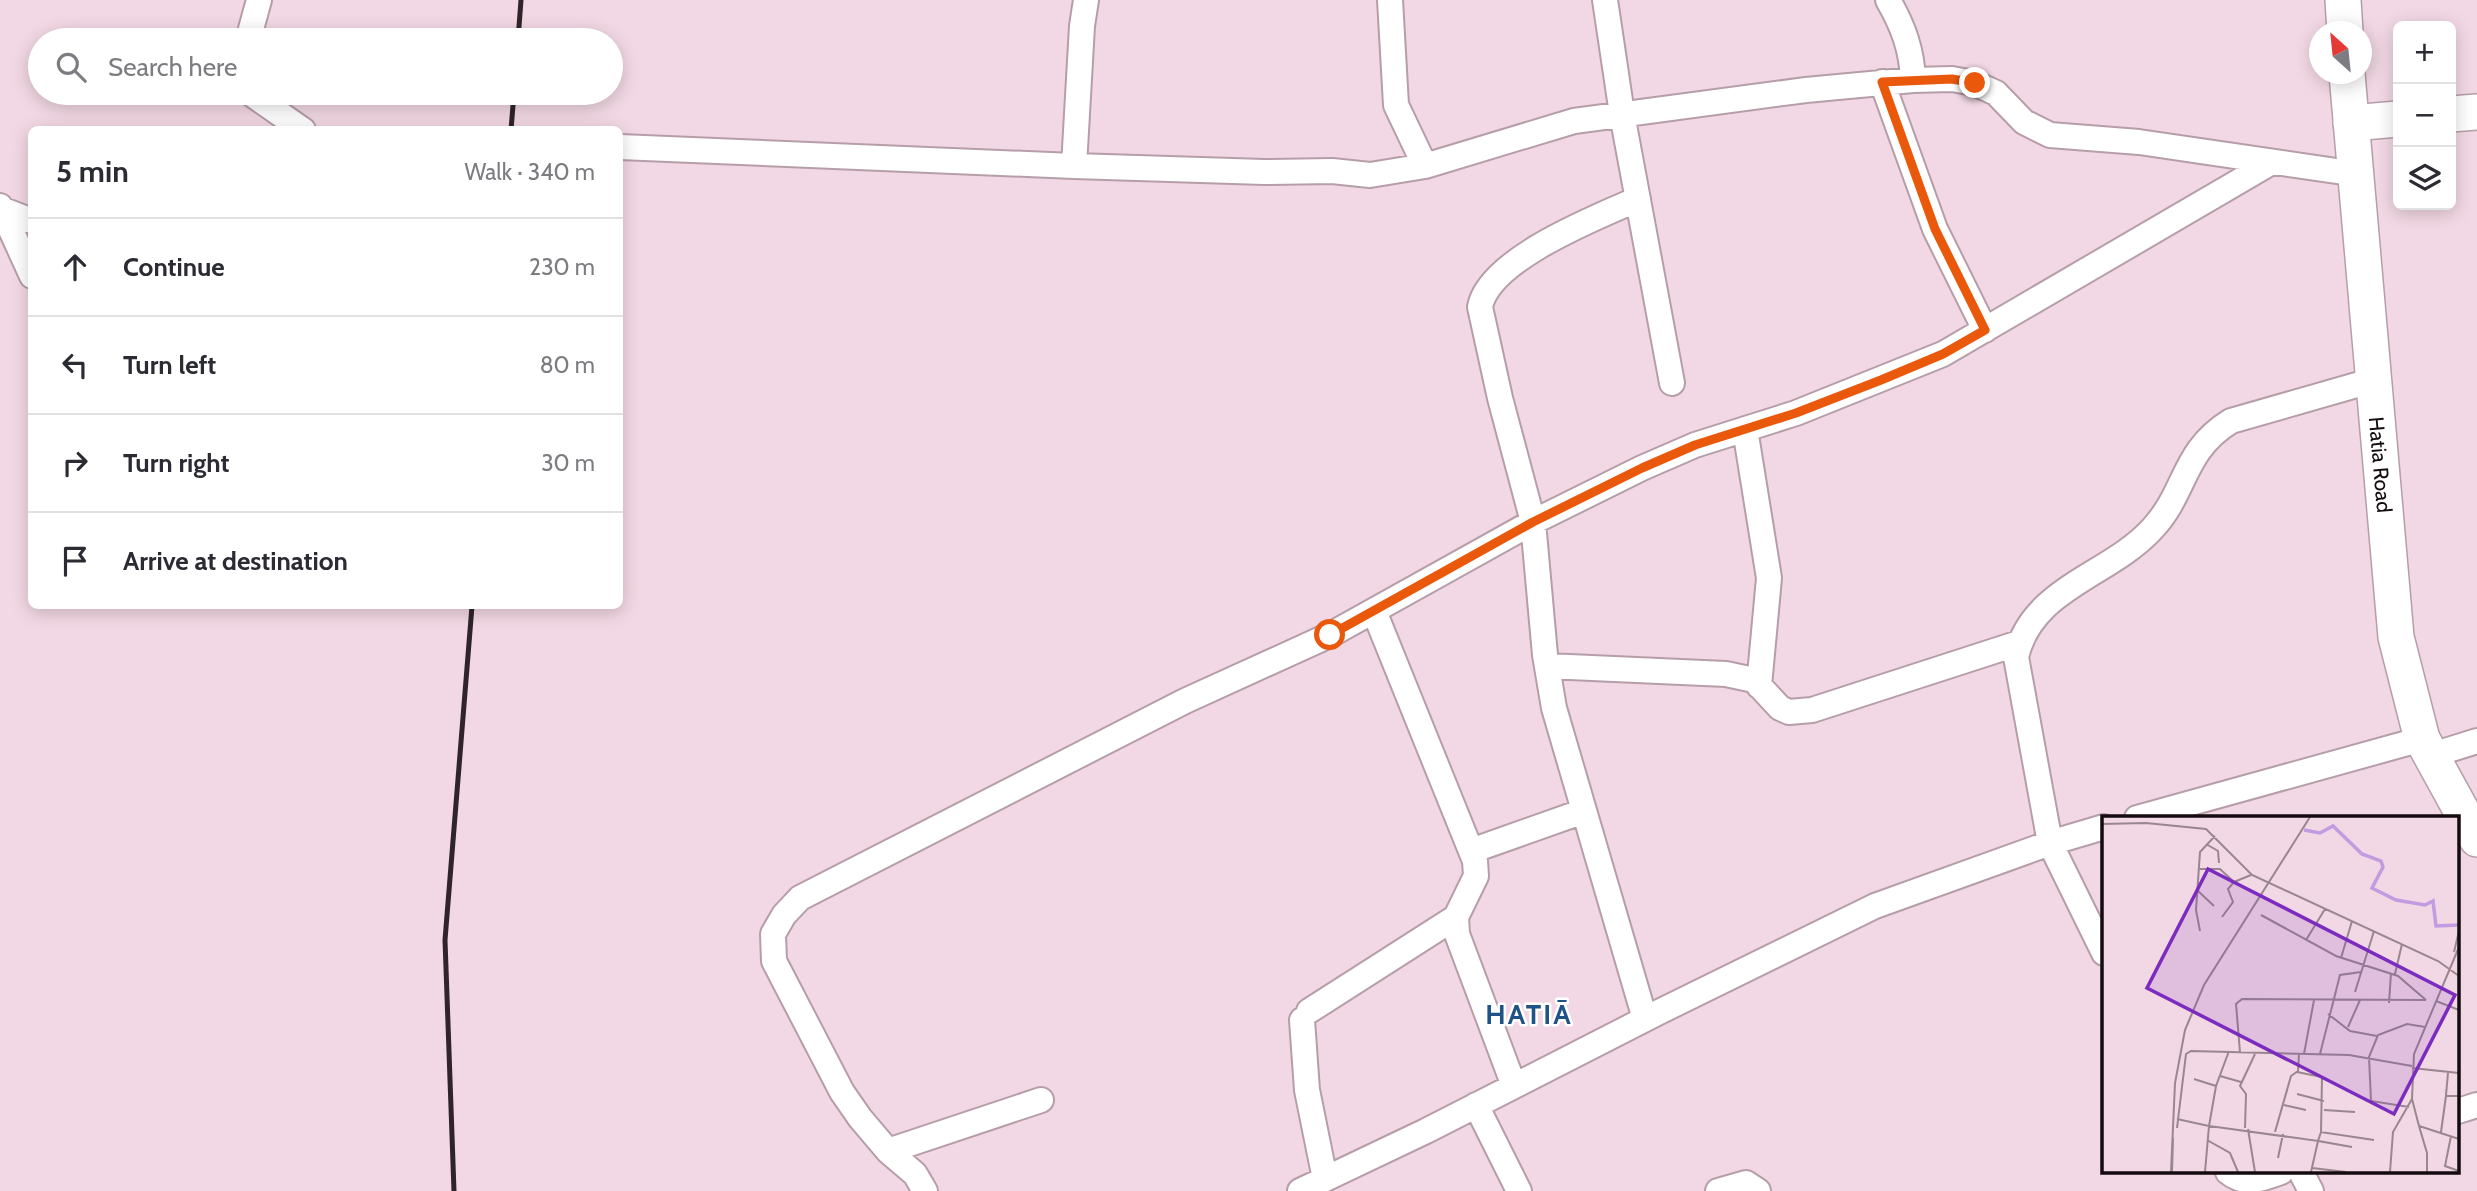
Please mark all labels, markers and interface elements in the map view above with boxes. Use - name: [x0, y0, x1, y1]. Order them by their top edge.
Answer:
- north arrow: [2309, 21, 2372, 84]
- map controls: [2393, 21, 2456, 210]
- button: +: [2393, 21, 2456, 84]
- search box: [28, 28, 623, 105]
- icon: search: [52, 48, 90, 86]
- text: Search here: [108, 51, 237, 83]
- route end: [1959, 67, 1990, 98]
- button: −: [2393, 84, 2456, 147]
- button: layers: [2393, 147, 2456, 210]
- text: 5 min: [56, 153, 129, 190]
- text: Walk · 340 m: [464, 158, 595, 186]
- icon: ahead: [56, 248, 94, 286]
- text: Continue: [123, 251, 225, 283]
- text: 230 m: [529, 253, 595, 281]
- icon: left: [56, 346, 94, 384]
- text: Turn left: [123, 349, 216, 381]
- text: 80 m: [540, 351, 595, 379]
- street label: Hatia Road: [2364, 415, 2398, 514]
- icon: right: [56, 444, 94, 482]
- text: Turn right: [123, 447, 229, 479]
- text: 30 m: [541, 449, 595, 477]
- icon: arrive: [56, 542, 94, 580]
- text: Arrive at destination: [123, 545, 348, 577]
- route start: [1314, 619, 1345, 650]
- inset map: [2102, 816, 2460, 1174]
- district label: HATIĀ: [1485, 997, 1573, 1031]

